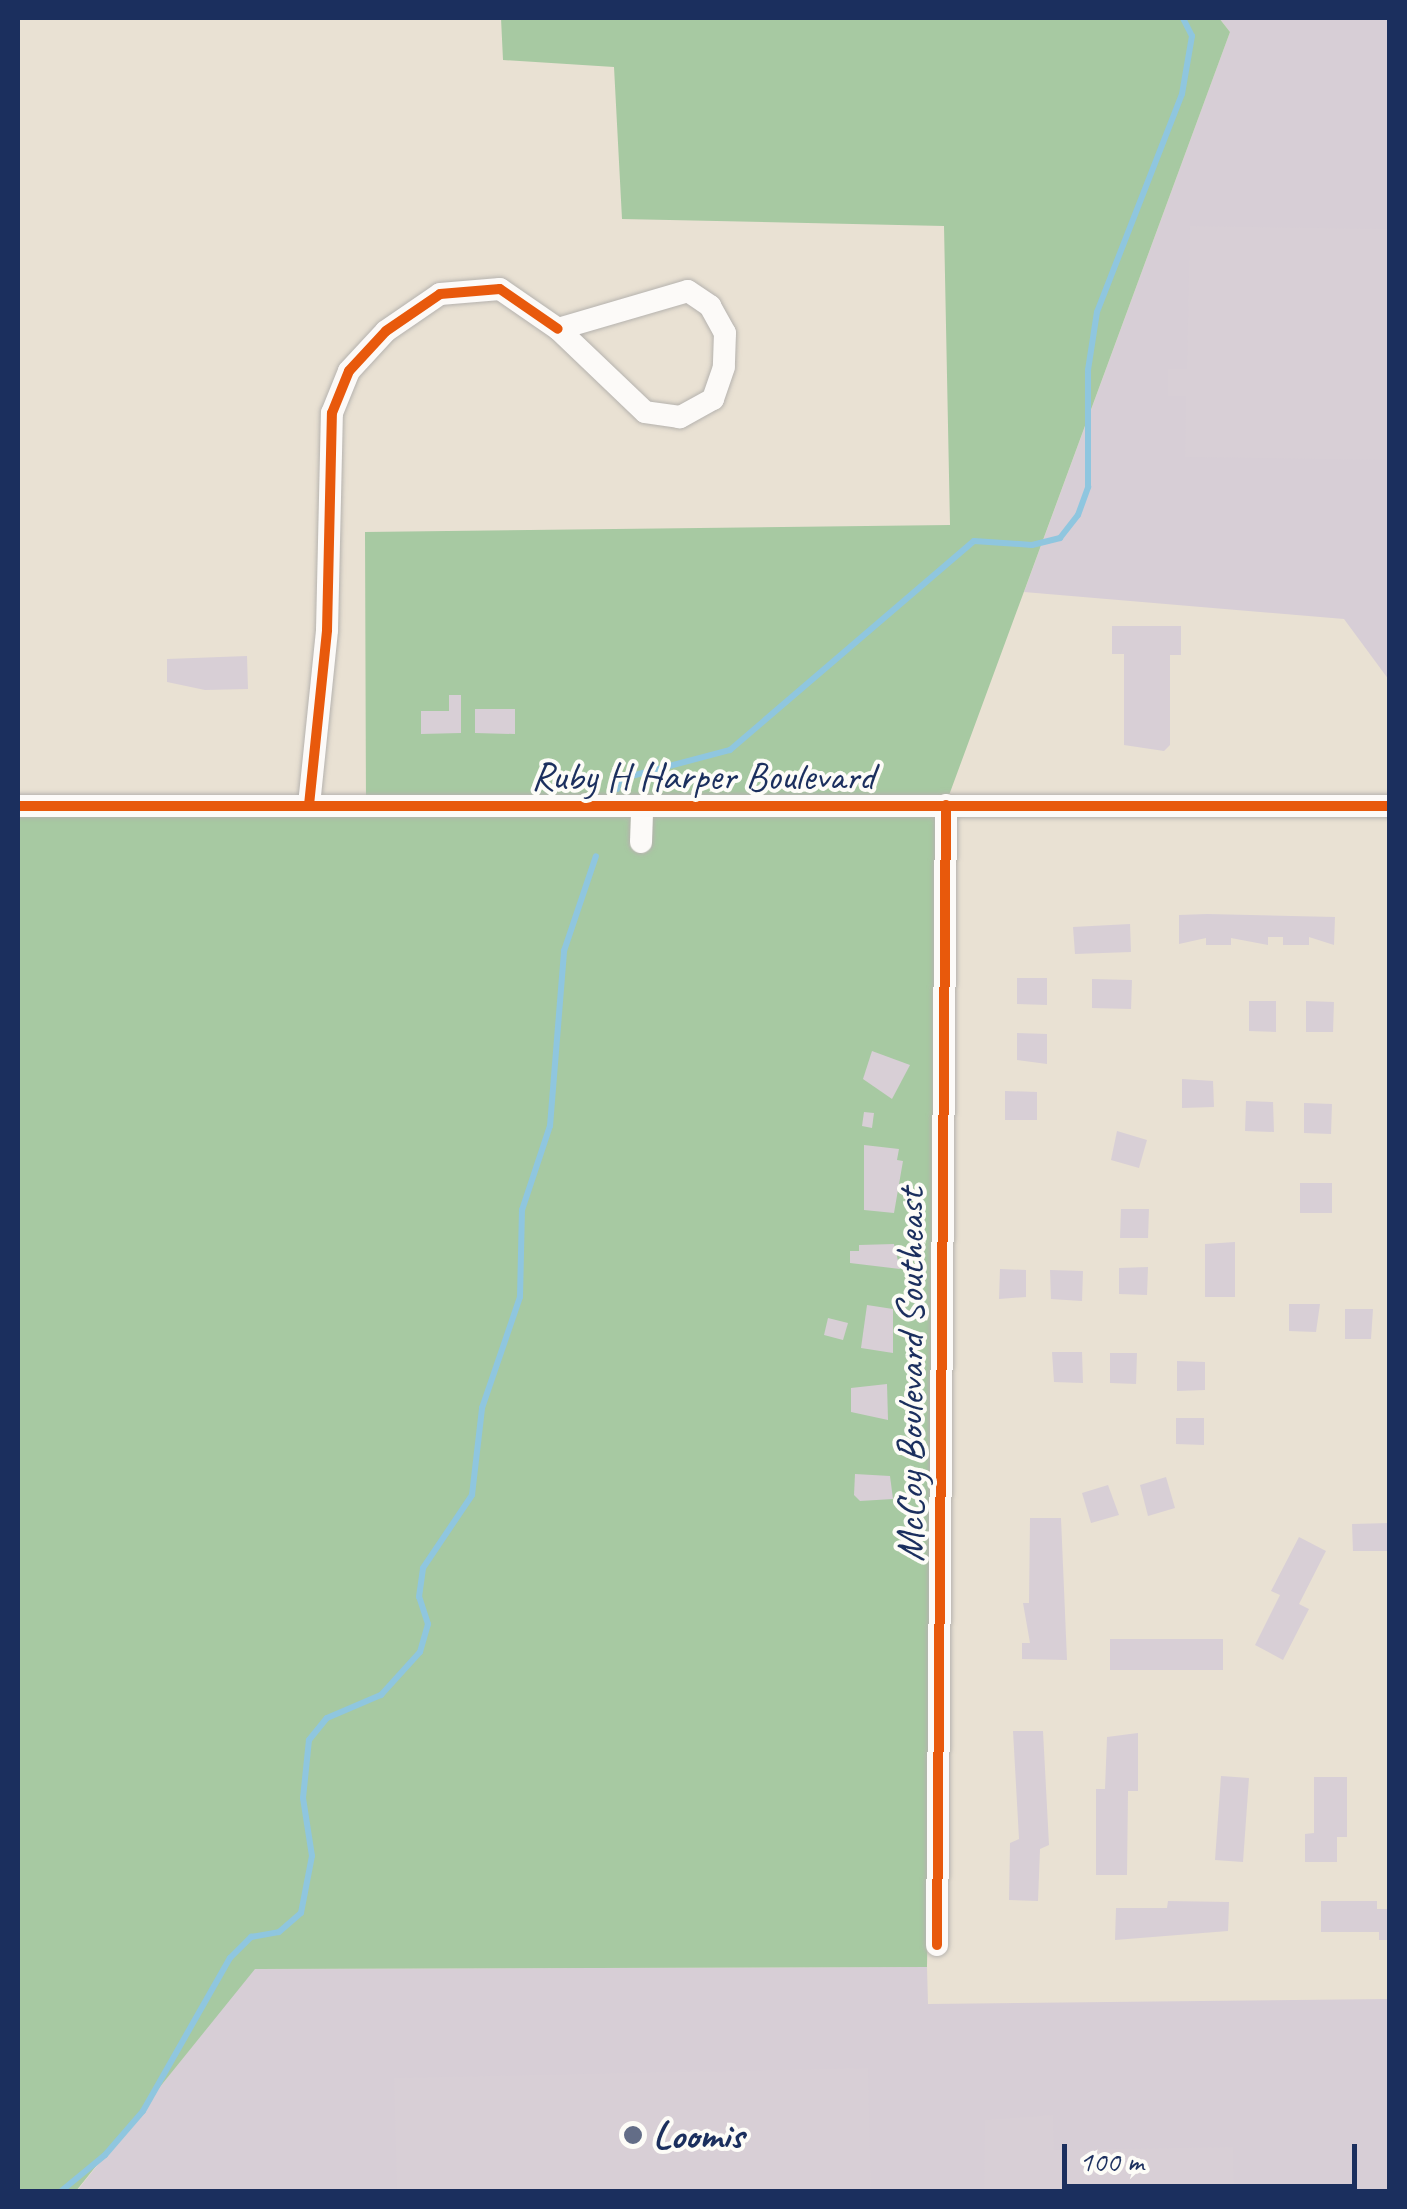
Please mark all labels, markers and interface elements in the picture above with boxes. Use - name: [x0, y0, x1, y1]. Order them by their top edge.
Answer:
- street label: Ruby H Harper Boulevard: [531, 752, 875, 800]
- street label: McCoy Boulevard Southeast: [886, 1187, 934, 1563]
- place label: Loomis: [653, 2111, 744, 2159]
- marker: Loomis: [622, 2124, 644, 2146]
- scale bar: [1067, 2124, 1362, 2186]
- text: 100 m: [1079, 2142, 1144, 2180]

